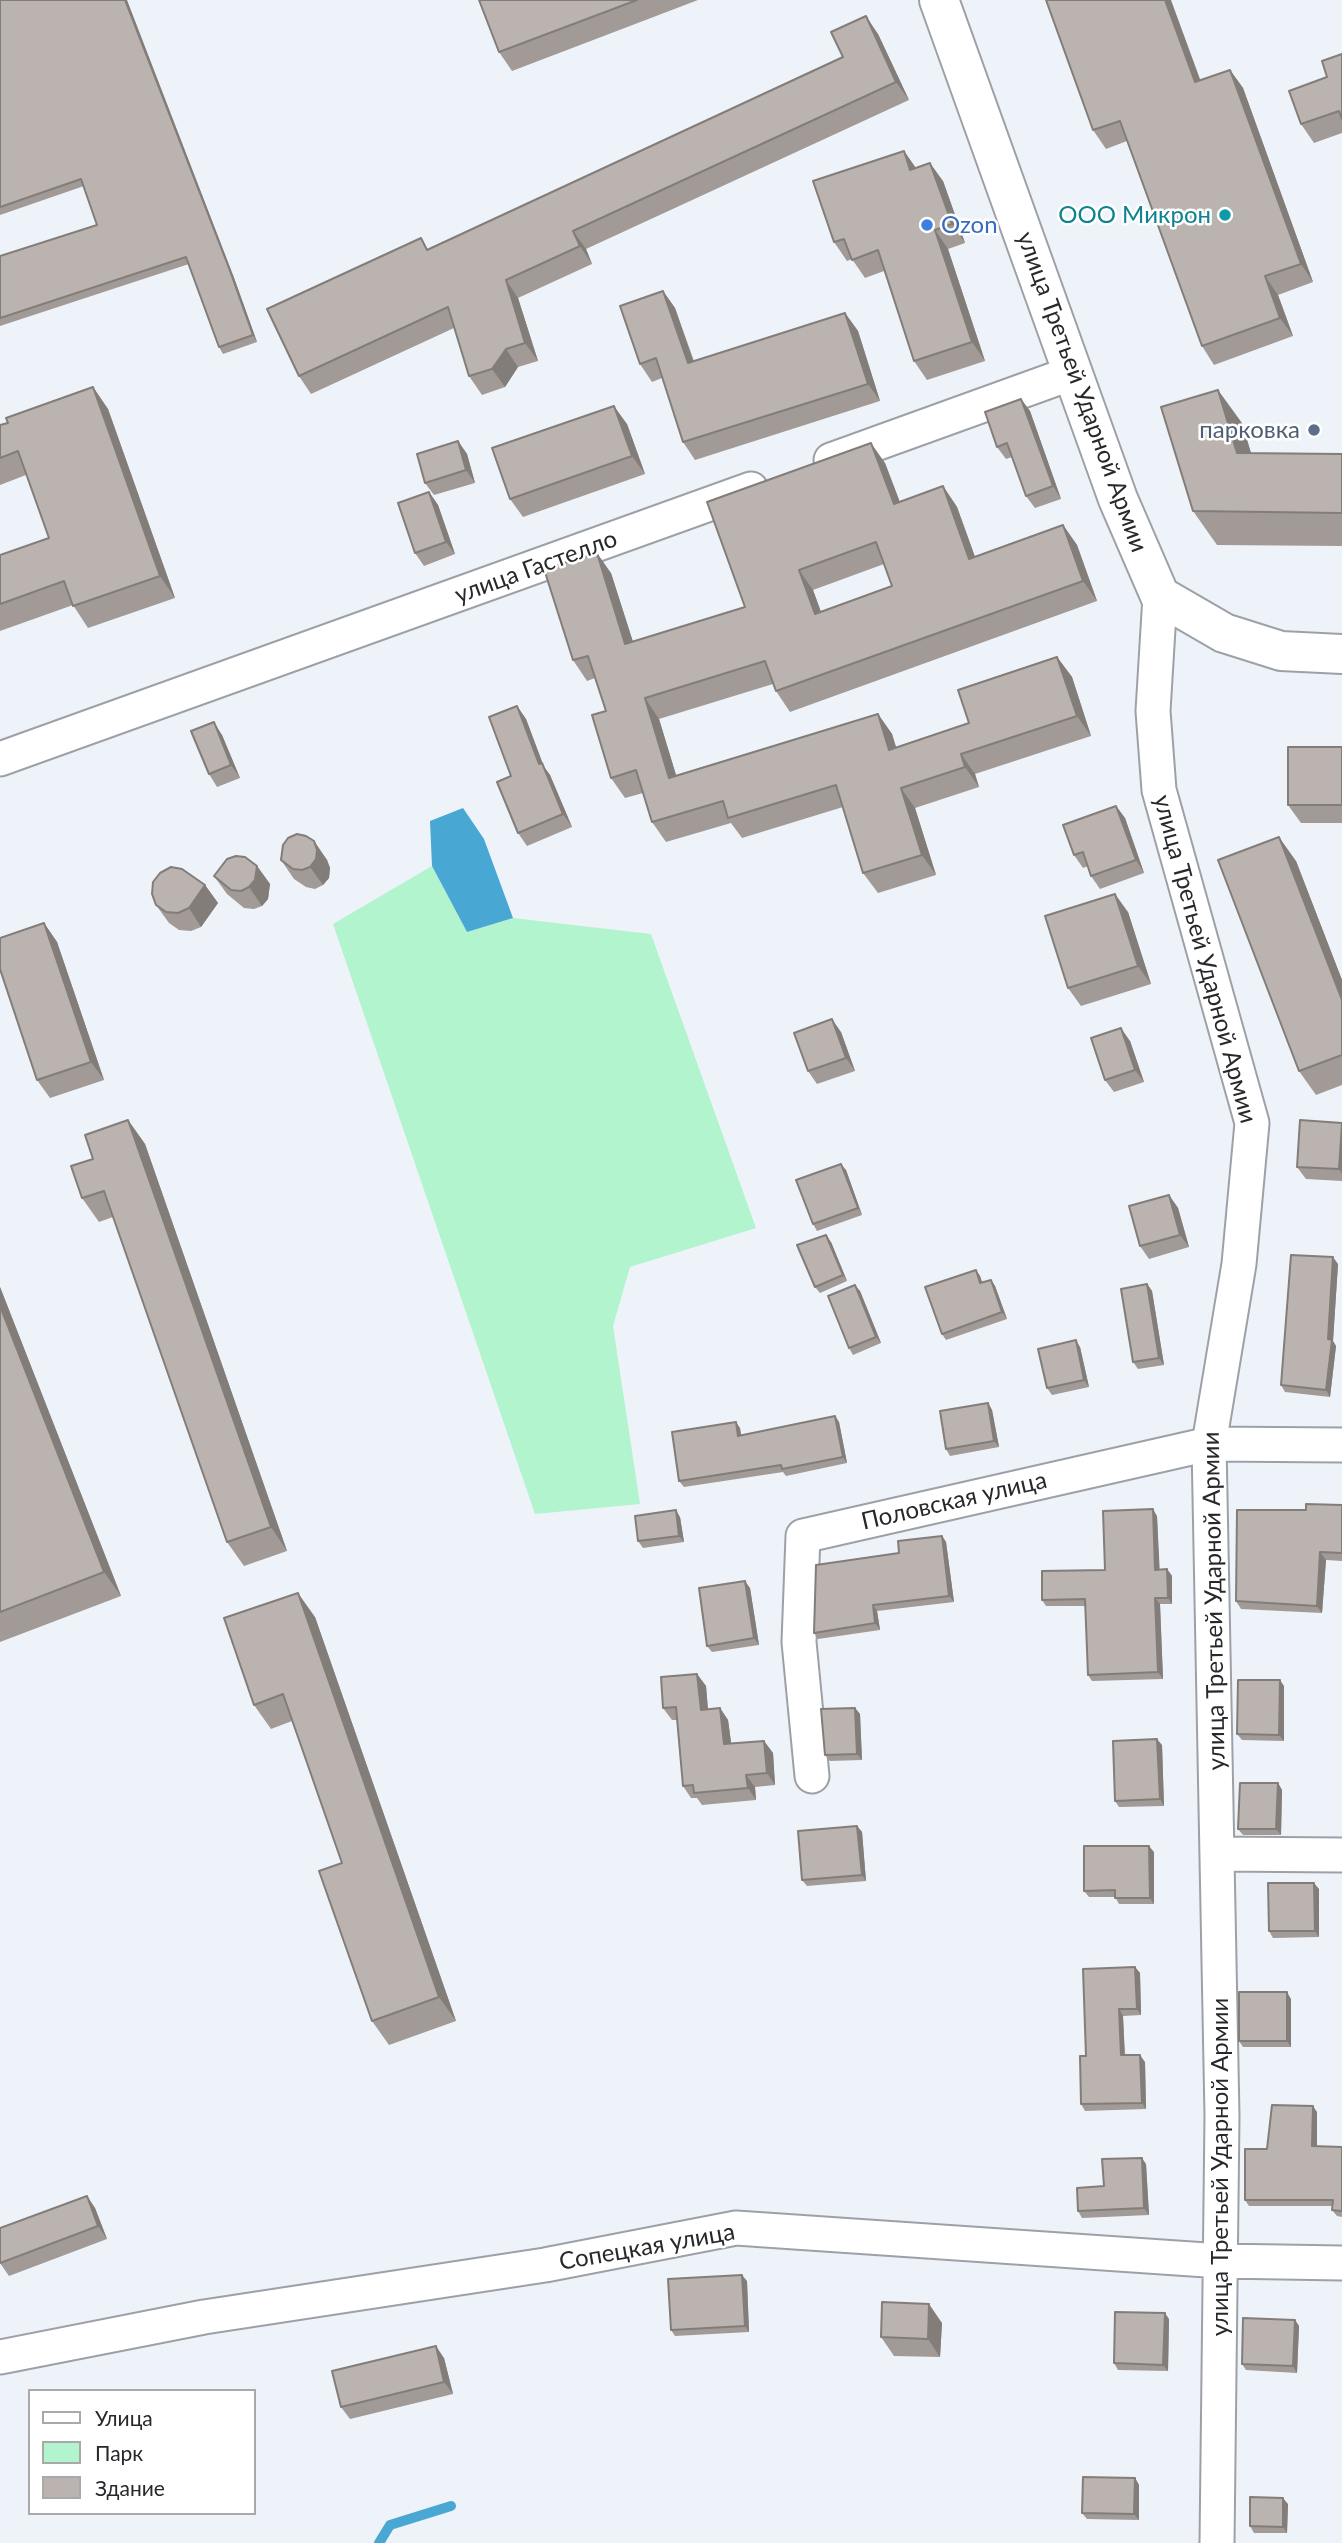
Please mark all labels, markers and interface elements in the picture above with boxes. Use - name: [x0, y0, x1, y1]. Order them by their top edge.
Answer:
- place label: ООО Микрон: [1058, 201, 1211, 229]
- marker: ООО Микрон: [1217, 207, 1233, 223]
- place label: Ozon: [941, 211, 998, 239]
- marker: Ozon: [919, 217, 935, 233]
- street label: улица Третьей Ударной Армии: [1011, 228, 1153, 556]
- place label: парковка: [1199, 416, 1300, 444]
- marker: парковка: [1306, 422, 1322, 438]
- street label: улица Гастелло: [451, 524, 621, 610]
- street label: улица Третьей Ударной Армии: [1147, 792, 1263, 1126]
- street label: улица Третьей Ударной Армии: [1197, 1431, 1231, 1771]
- street label: Половская улица: [858, 1466, 1050, 1536]
- street label: улица Третьей Ударной Армии: [1206, 1998, 1234, 2336]
- street label: Сопецкая улица: [557, 2217, 737, 2277]
- legend: [28, 2389, 256, 2515]
- text: Улица: [95, 2405, 153, 2430]
- text: Парк: [95, 2440, 143, 2465]
- text: Здание: [95, 2475, 165, 2500]

